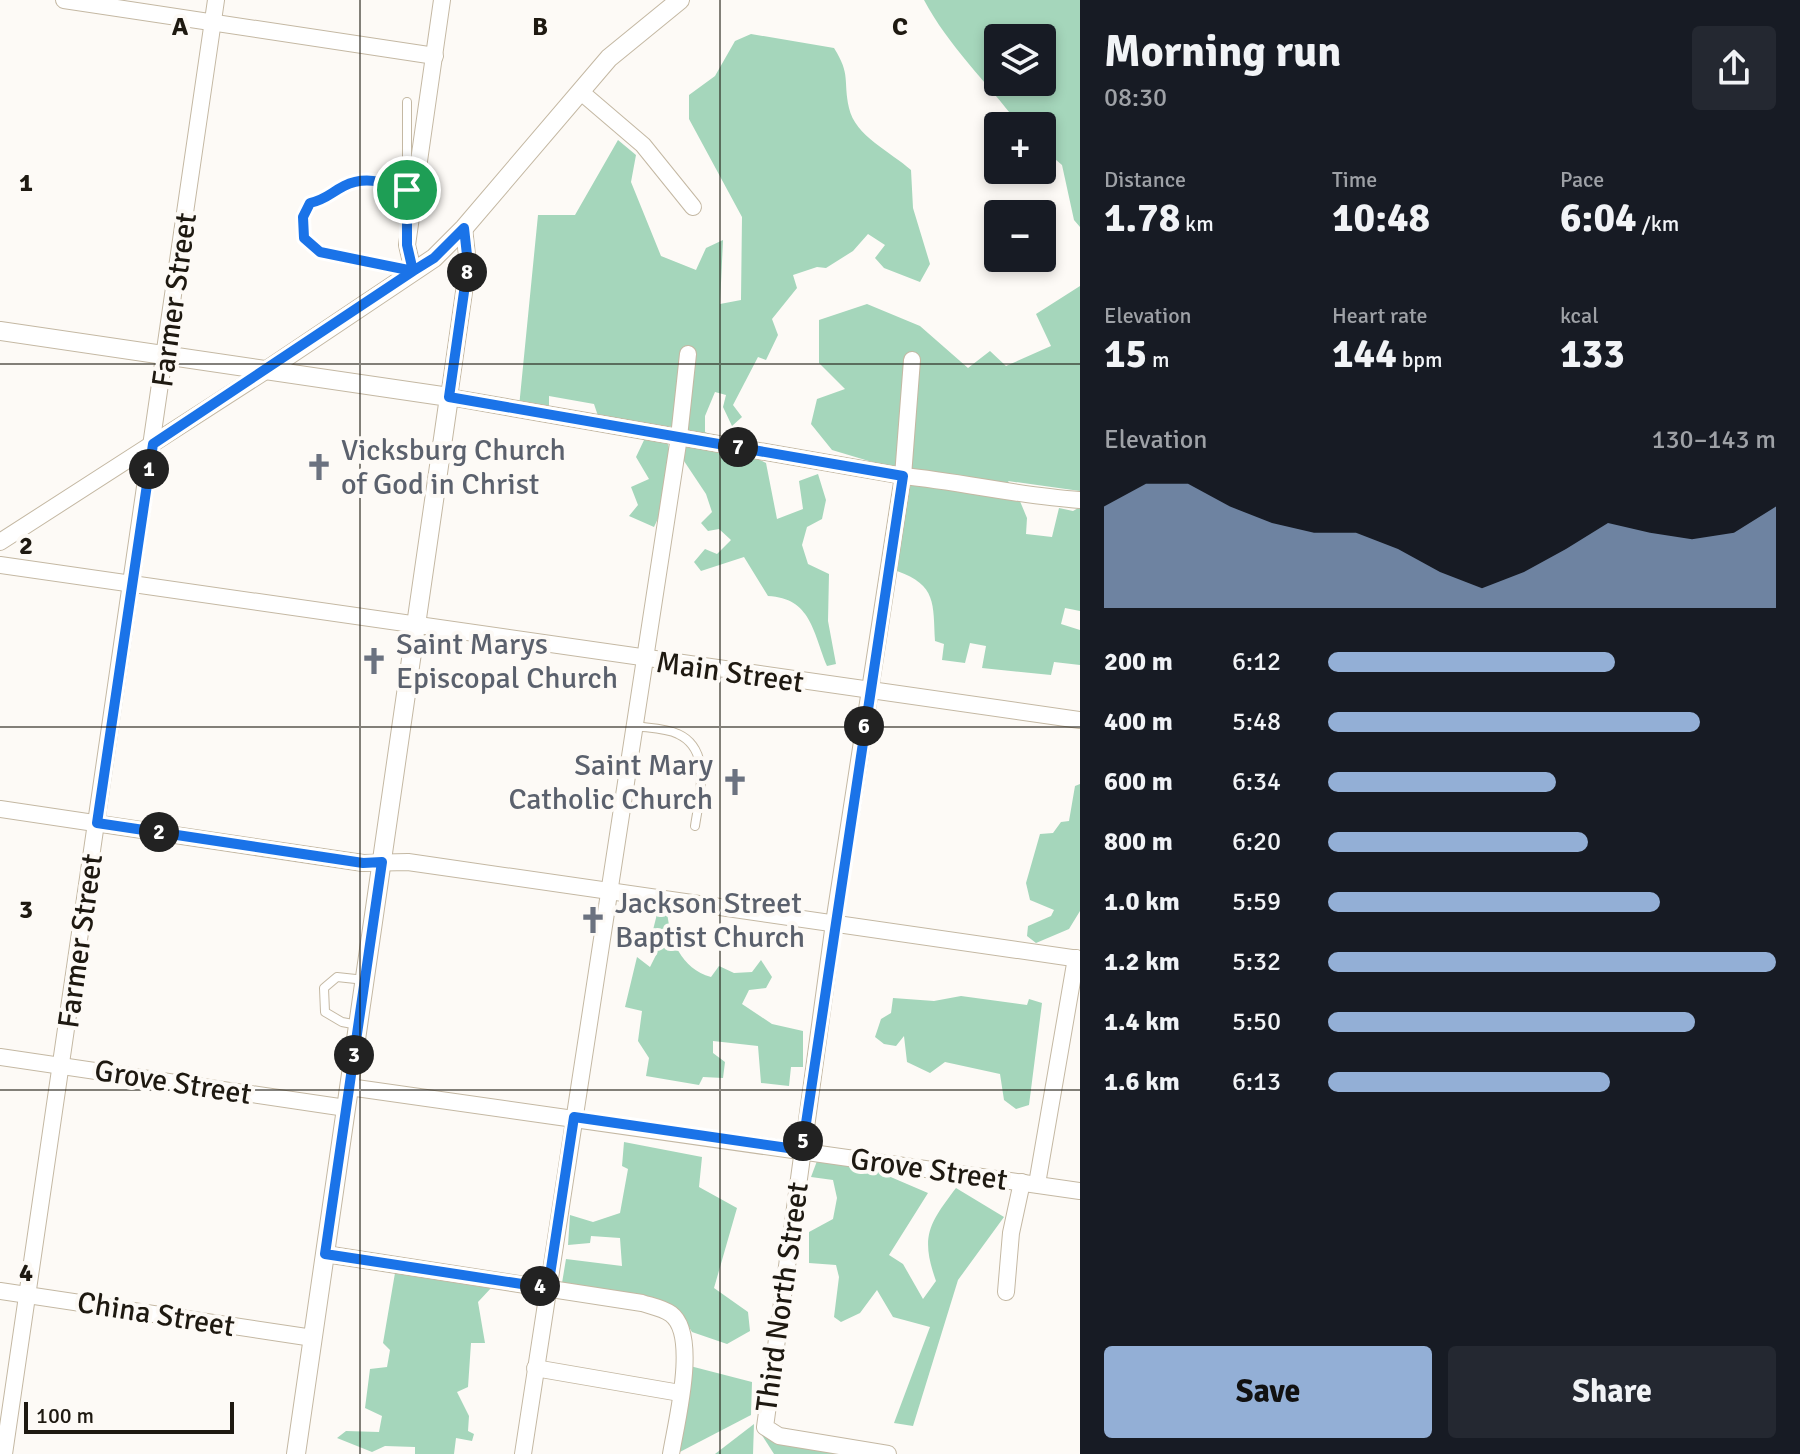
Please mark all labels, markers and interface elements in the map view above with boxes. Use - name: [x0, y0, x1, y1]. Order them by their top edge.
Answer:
- text: A: [172, 11, 189, 43]
- text: B: [532, 11, 548, 43]
- text: C: [892, 11, 908, 43]
- map controls: [984, 24, 1056, 272]
- button: layers: [984, 24, 1056, 96]
- text: Morning run: [1104, 25, 1341, 79]
- button: share: [1692, 26, 1776, 110]
- text: 08:30: [1104, 82, 1167, 114]
- button: +: [984, 112, 1056, 184]
- pin: [373, 156, 441, 224]
- text: Distance: [1104, 166, 1186, 193]
- text: Time: [1332, 166, 1377, 193]
- text: Pace: [1560, 166, 1604, 193]
- text: 1: [19, 167, 33, 199]
- icon: arrive: [385, 168, 429, 212]
- text: 1.78: [1104, 193, 1180, 243]
- text: 10:48: [1332, 193, 1430, 243]
- text: 6:04: [1560, 193, 1637, 243]
- button: −: [984, 200, 1056, 272]
- text: km: [1180, 210, 1214, 237]
- text: /km: [1637, 210, 1679, 237]
- street label: Farmer Street: [144, 211, 205, 390]
- pin: 8: [447, 252, 487, 292]
- text: 8: [461, 258, 473, 285]
- text: Elevation: [1104, 302, 1192, 329]
- text: Heart rate: [1332, 302, 1427, 329]
- text: kcal: [1560, 302, 1599, 329]
- text: 15: [1104, 329, 1147, 379]
- text: 144: [1332, 329, 1397, 379]
- text: 133: [1560, 329, 1625, 379]
- text: m: [1147, 346, 1170, 373]
- text: bpm: [1397, 346, 1442, 373]
- text: Elevation: [1104, 424, 1208, 456]
- text: 130–143 m: [1652, 424, 1776, 456]
- pin: 7: [718, 427, 758, 467]
- place label: Vicksburg Church of God in Christ: [341, 432, 566, 503]
- text: 7: [732, 433, 744, 460]
- pin: 1: [129, 449, 169, 489]
- church icon: Vicksburg Church of God in Christ: [304, 452, 334, 482]
- text: 1: [143, 455, 155, 482]
- text: 2: [19, 530, 33, 562]
- place label: Saint Marys Episcopal Church: [396, 626, 618, 697]
- street label: Main Street: [654, 644, 806, 701]
- church icon: Saint Marys Episcopal Church: [359, 646, 389, 676]
- text: 200 m: [1104, 646, 1173, 678]
- text: 6:12: [1232, 646, 1281, 678]
- pin: 6: [844, 706, 884, 746]
- text: 400 m: [1104, 706, 1173, 738]
- text: 5:48: [1232, 706, 1281, 738]
- text: 6: [858, 712, 870, 739]
- place label: Saint Mary Catholic Church: [508, 747, 713, 818]
- text: 600 m: [1104, 766, 1173, 798]
- text: 6:34: [1232, 766, 1281, 798]
- church icon: Saint Mary Catholic Church: [720, 767, 750, 797]
- pin: 2: [139, 812, 179, 852]
- text: 2: [153, 818, 165, 845]
- text: 800 m: [1104, 826, 1173, 858]
- text: 6:20: [1232, 826, 1281, 858]
- street label: Farmer Street: [50, 852, 111, 1031]
- place label: Jackson Street Baptist Church: [615, 885, 805, 956]
- text: 1.0 km: [1104, 886, 1180, 918]
- text: 5:59: [1232, 886, 1281, 918]
- text: 3: [19, 894, 33, 926]
- church icon: Jackson Street Baptist Church: [578, 905, 608, 935]
- text: 1.2 km: [1104, 946, 1180, 978]
- text: 5:32: [1232, 946, 1281, 978]
- text: 1.4 km: [1104, 1006, 1180, 1038]
- text: 5:50: [1232, 1006, 1281, 1038]
- pin: 3: [334, 1035, 374, 1075]
- text: 3: [348, 1041, 360, 1068]
- street label: Grove Street: [92, 1052, 254, 1113]
- text: 1.6 km: [1104, 1066, 1180, 1098]
- text: 6:13: [1232, 1066, 1281, 1098]
- pin: 5: [783, 1121, 823, 1161]
- text: 5: [797, 1127, 809, 1154]
- street label: Grove Street: [848, 1140, 1010, 1199]
- street label: Third North Street: [748, 1180, 817, 1414]
- text: 4: [19, 1257, 33, 1289]
- pin: 4: [520, 1266, 560, 1306]
- text: 4: [534, 1272, 546, 1299]
- street label: China Street: [75, 1284, 237, 1345]
- button: Save: [1104, 1346, 1432, 1438]
- button: Share: [1448, 1346, 1776, 1438]
- scale bar: [24, 1398, 234, 1434]
- text: 100 m: [36, 1402, 94, 1429]

